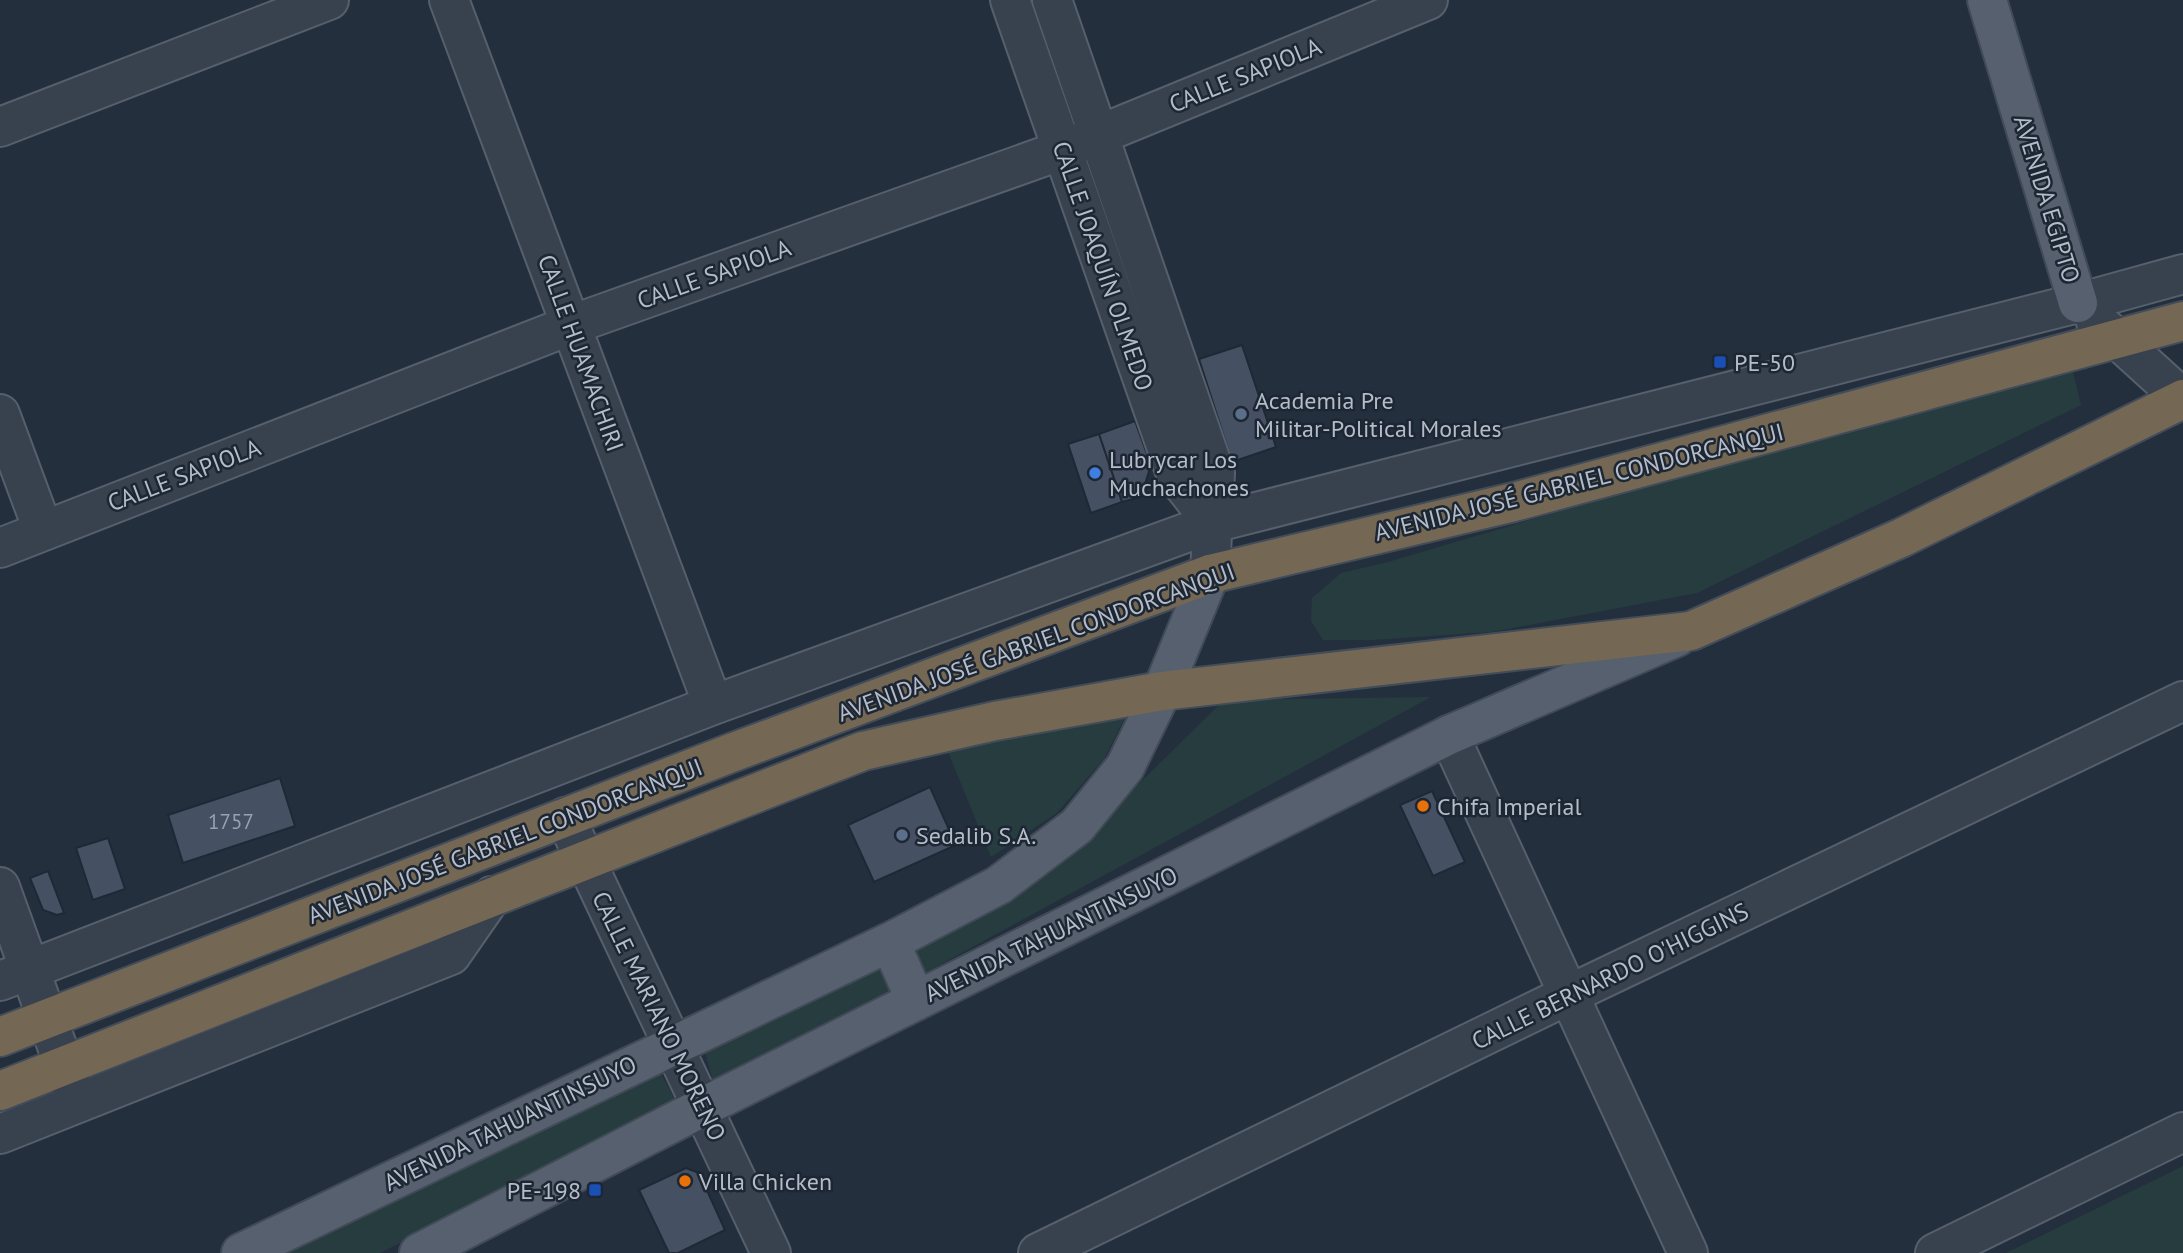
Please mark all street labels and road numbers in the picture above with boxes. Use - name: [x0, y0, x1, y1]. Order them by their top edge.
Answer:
- street label: CALLE SAPIOLA: [1164, 30, 1326, 120]
- street label: AVENIDA EGIPTO: [2007, 112, 2087, 286]
- street label: CALLE JOAQUÍN OLMEDO: [1046, 137, 1160, 395]
- street label: CALLE SAPIOLA: [633, 232, 795, 316]
- street label: CALLE HUAMACHIRI: [531, 250, 631, 456]
- street label: AVENIDA JOSÉ GABRIEL CONDORCANQUI: [1371, 416, 1787, 548]
- street label: CALLE SAPIOLA: [103, 432, 265, 518]
- street label: AVENIDA JOSÉ GABRIEL CONDORCANQUI: [833, 556, 1239, 728]
- street label: AVENIDA JOSÉ GABRIEL CONDORCANQUI: [303, 751, 707, 931]
- street label: AVENIDA TAHUANTINSUYO: [919, 859, 1183, 1009]
- street label: CALLE MARIANO MORENO: [585, 886, 733, 1146]
- street label: CALLE BERNARDO O'HIGGINS: [1466, 895, 1754, 1057]
- street label: AVENIDA TAHUANTINSUYO: [378, 1048, 642, 1198]

